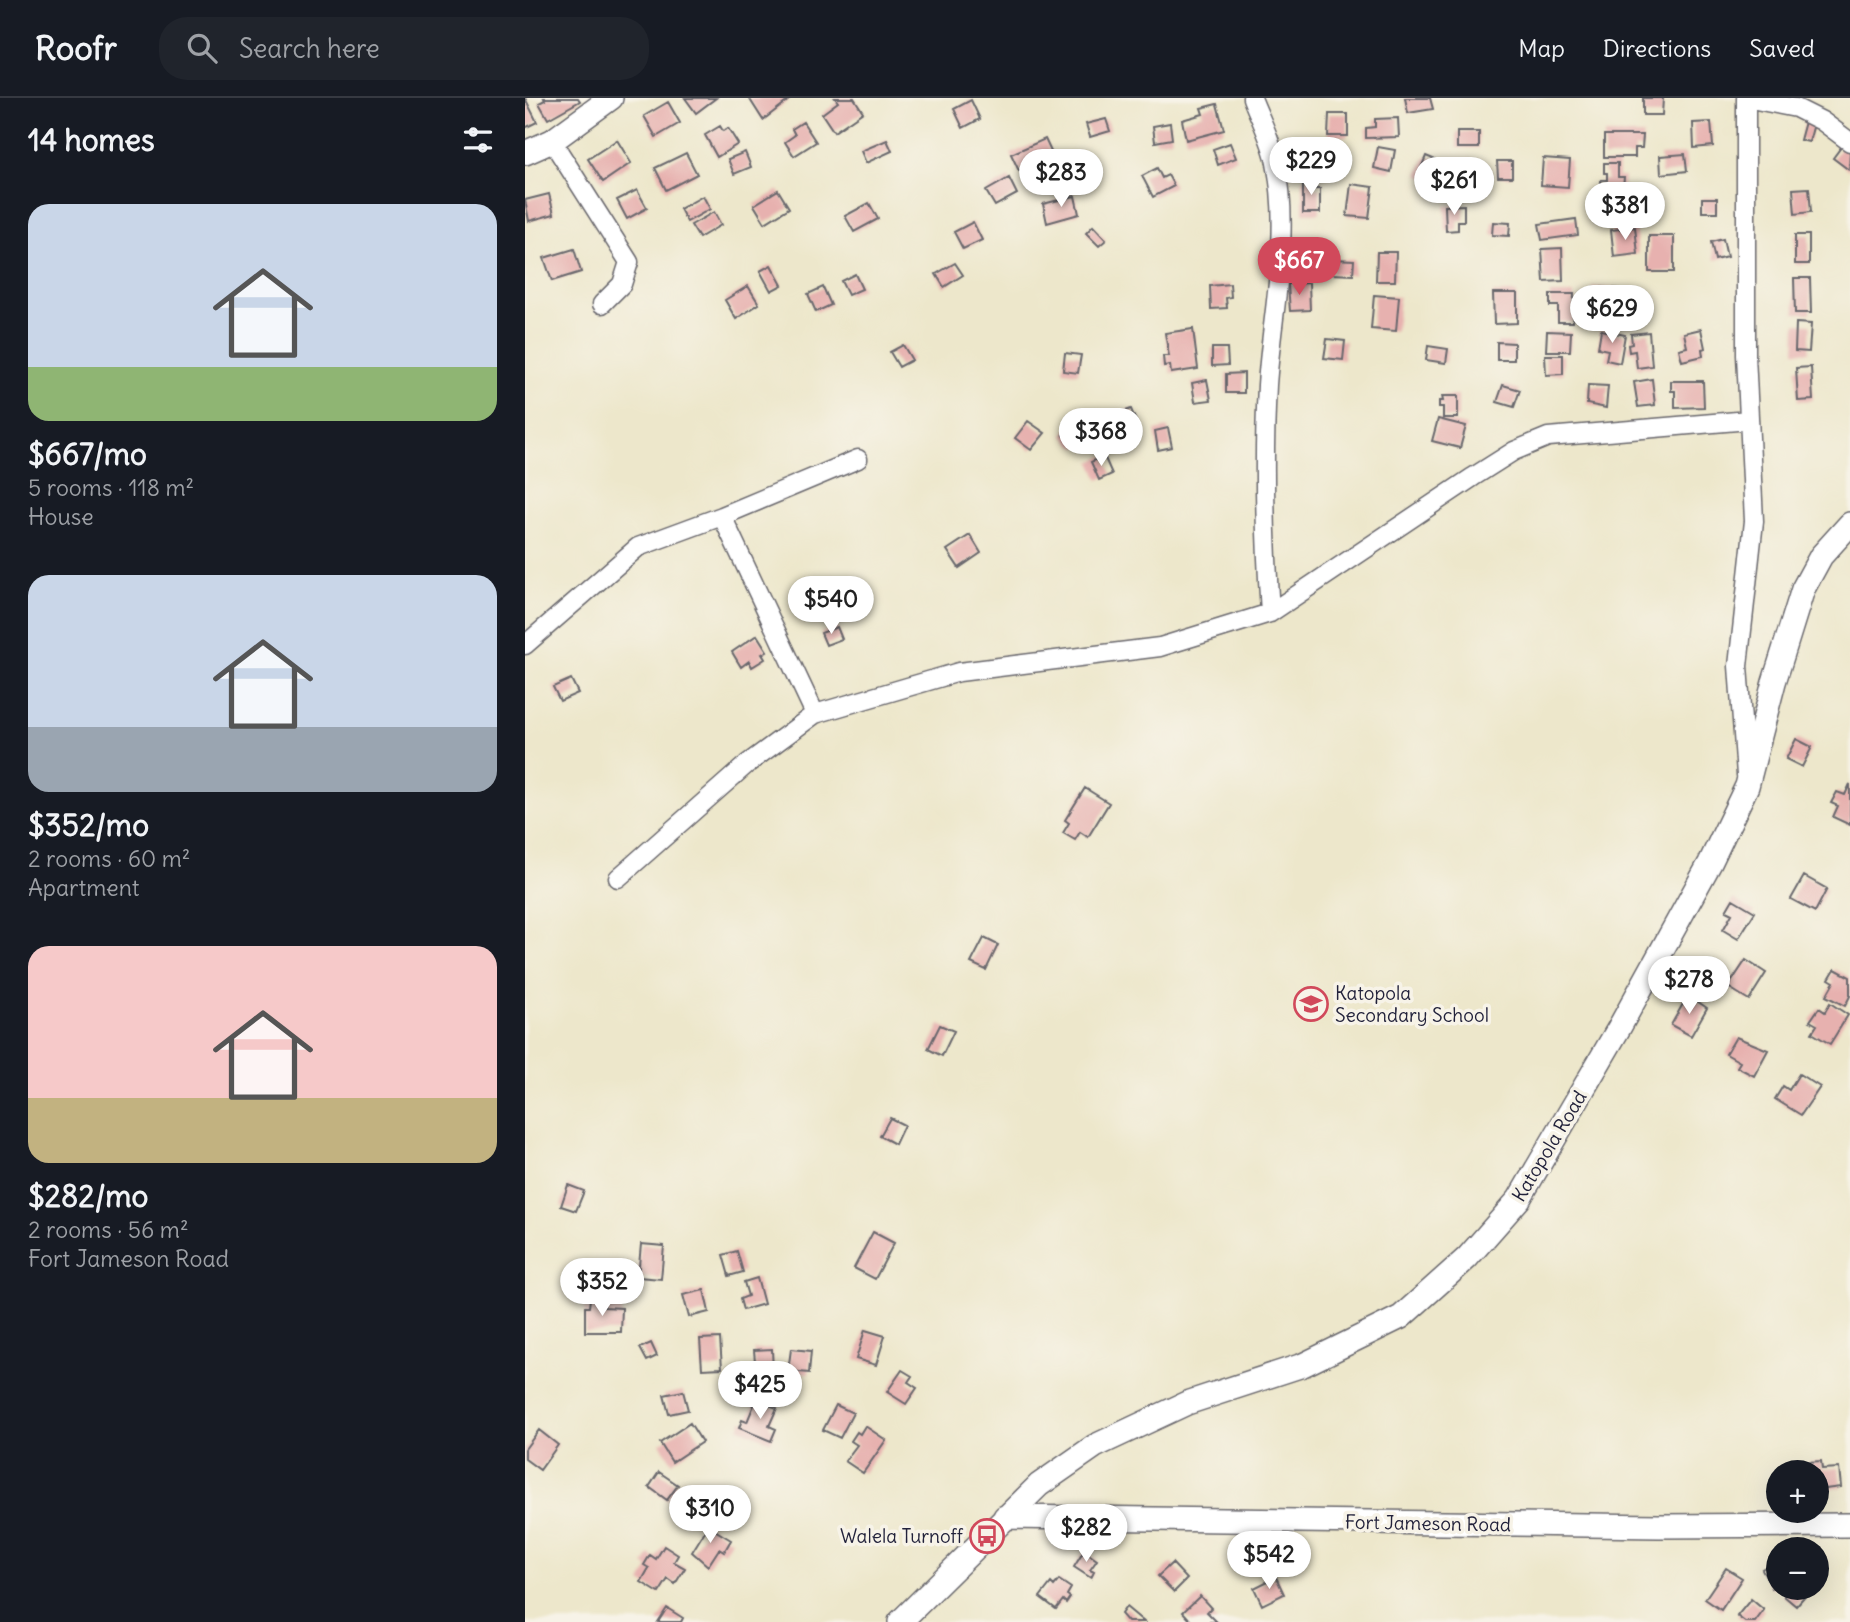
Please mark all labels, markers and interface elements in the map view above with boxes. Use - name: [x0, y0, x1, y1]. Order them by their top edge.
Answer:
- search box: [159, 17, 649, 80]
- text: Roofr: [35, 27, 117, 69]
- icon: search: [183, 29, 221, 67]
- text: Search here: [239, 32, 380, 65]
- text: Map: [1518, 33, 1565, 63]
- text: Directions: [1603, 33, 1711, 63]
- text: Saved: [1749, 33, 1815, 63]
- text: 14 homes: [28, 121, 155, 159]
- icon: filters: [459, 121, 497, 159]
- pin: $229: [1270, 138, 1352, 197]
- text: $229: [1285, 145, 1337, 174]
- pin: $283: [1020, 150, 1102, 209]
- text: $283: [1035, 157, 1087, 186]
- pin: $261: [1413, 158, 1495, 217]
- text: $261: [1430, 165, 1478, 194]
- pin: $381: [1584, 183, 1666, 242]
- text: $381: [1601, 190, 1649, 219]
- pin: $667: [1258, 238, 1340, 297]
- text: $667: [1274, 245, 1324, 274]
- icon: home: [200, 250, 326, 376]
- pin: $629: [1571, 286, 1653, 345]
- text: $629: [1586, 293, 1638, 322]
- pin: $368: [1060, 408, 1142, 468]
- text: $368: [1075, 416, 1127, 445]
- text: $667/mo: [28, 435, 147, 473]
- text: 5 rooms · 118 m²: [28, 473, 194, 502]
- text: House: [28, 502, 94, 531]
- pin: $540: [790, 576, 872, 636]
- text: $540: [804, 584, 858, 613]
- icon: home: [200, 621, 326, 747]
- text: $352/mo: [28, 806, 149, 844]
- text: 2 rooms · 60 m²: [28, 844, 190, 873]
- text: Apartment: [28, 873, 140, 902]
- pin: $278: [1648, 956, 1730, 1016]
- text: $278: [1664, 964, 1714, 993]
- place label: Katopola Secondary School: [1335, 981, 1489, 1027]
- school or university icon: Katopola Secondary School: [1292, 985, 1330, 1023]
- icon: home: [200, 992, 326, 1118]
- street label: Katopola Road: [1506, 1086, 1592, 1206]
- text: $282/mo: [28, 1177, 148, 1215]
- text: 2 rooms · 56 m²: [28, 1215, 189, 1244]
- text: Fort Jameson Road: [28, 1244, 229, 1273]
- pin: $352: [561, 1258, 643, 1318]
- text: $352: [576, 1266, 628, 1295]
- pin: $425: [719, 1362, 801, 1421]
- text: $425: [734, 1369, 786, 1398]
- map controls: [1766, 1460, 1829, 1600]
- button: +: [1766, 1460, 1829, 1523]
- pin: $310: [669, 1486, 751, 1545]
- text: $310: [685, 1493, 735, 1522]
- pin: $282: [1045, 1504, 1127, 1564]
- street label: Fort Jameson Road: [1345, 1510, 1511, 1536]
- text: $282: [1060, 1512, 1112, 1541]
- bus stop icon: Walela Turnoff: [968, 1517, 1006, 1555]
- place label: Walela Turnoff: [840, 1524, 964, 1548]
- pin: $542: [1228, 1532, 1310, 1591]
- button: −: [1766, 1537, 1829, 1600]
- text: $542: [1243, 1539, 1295, 1568]

